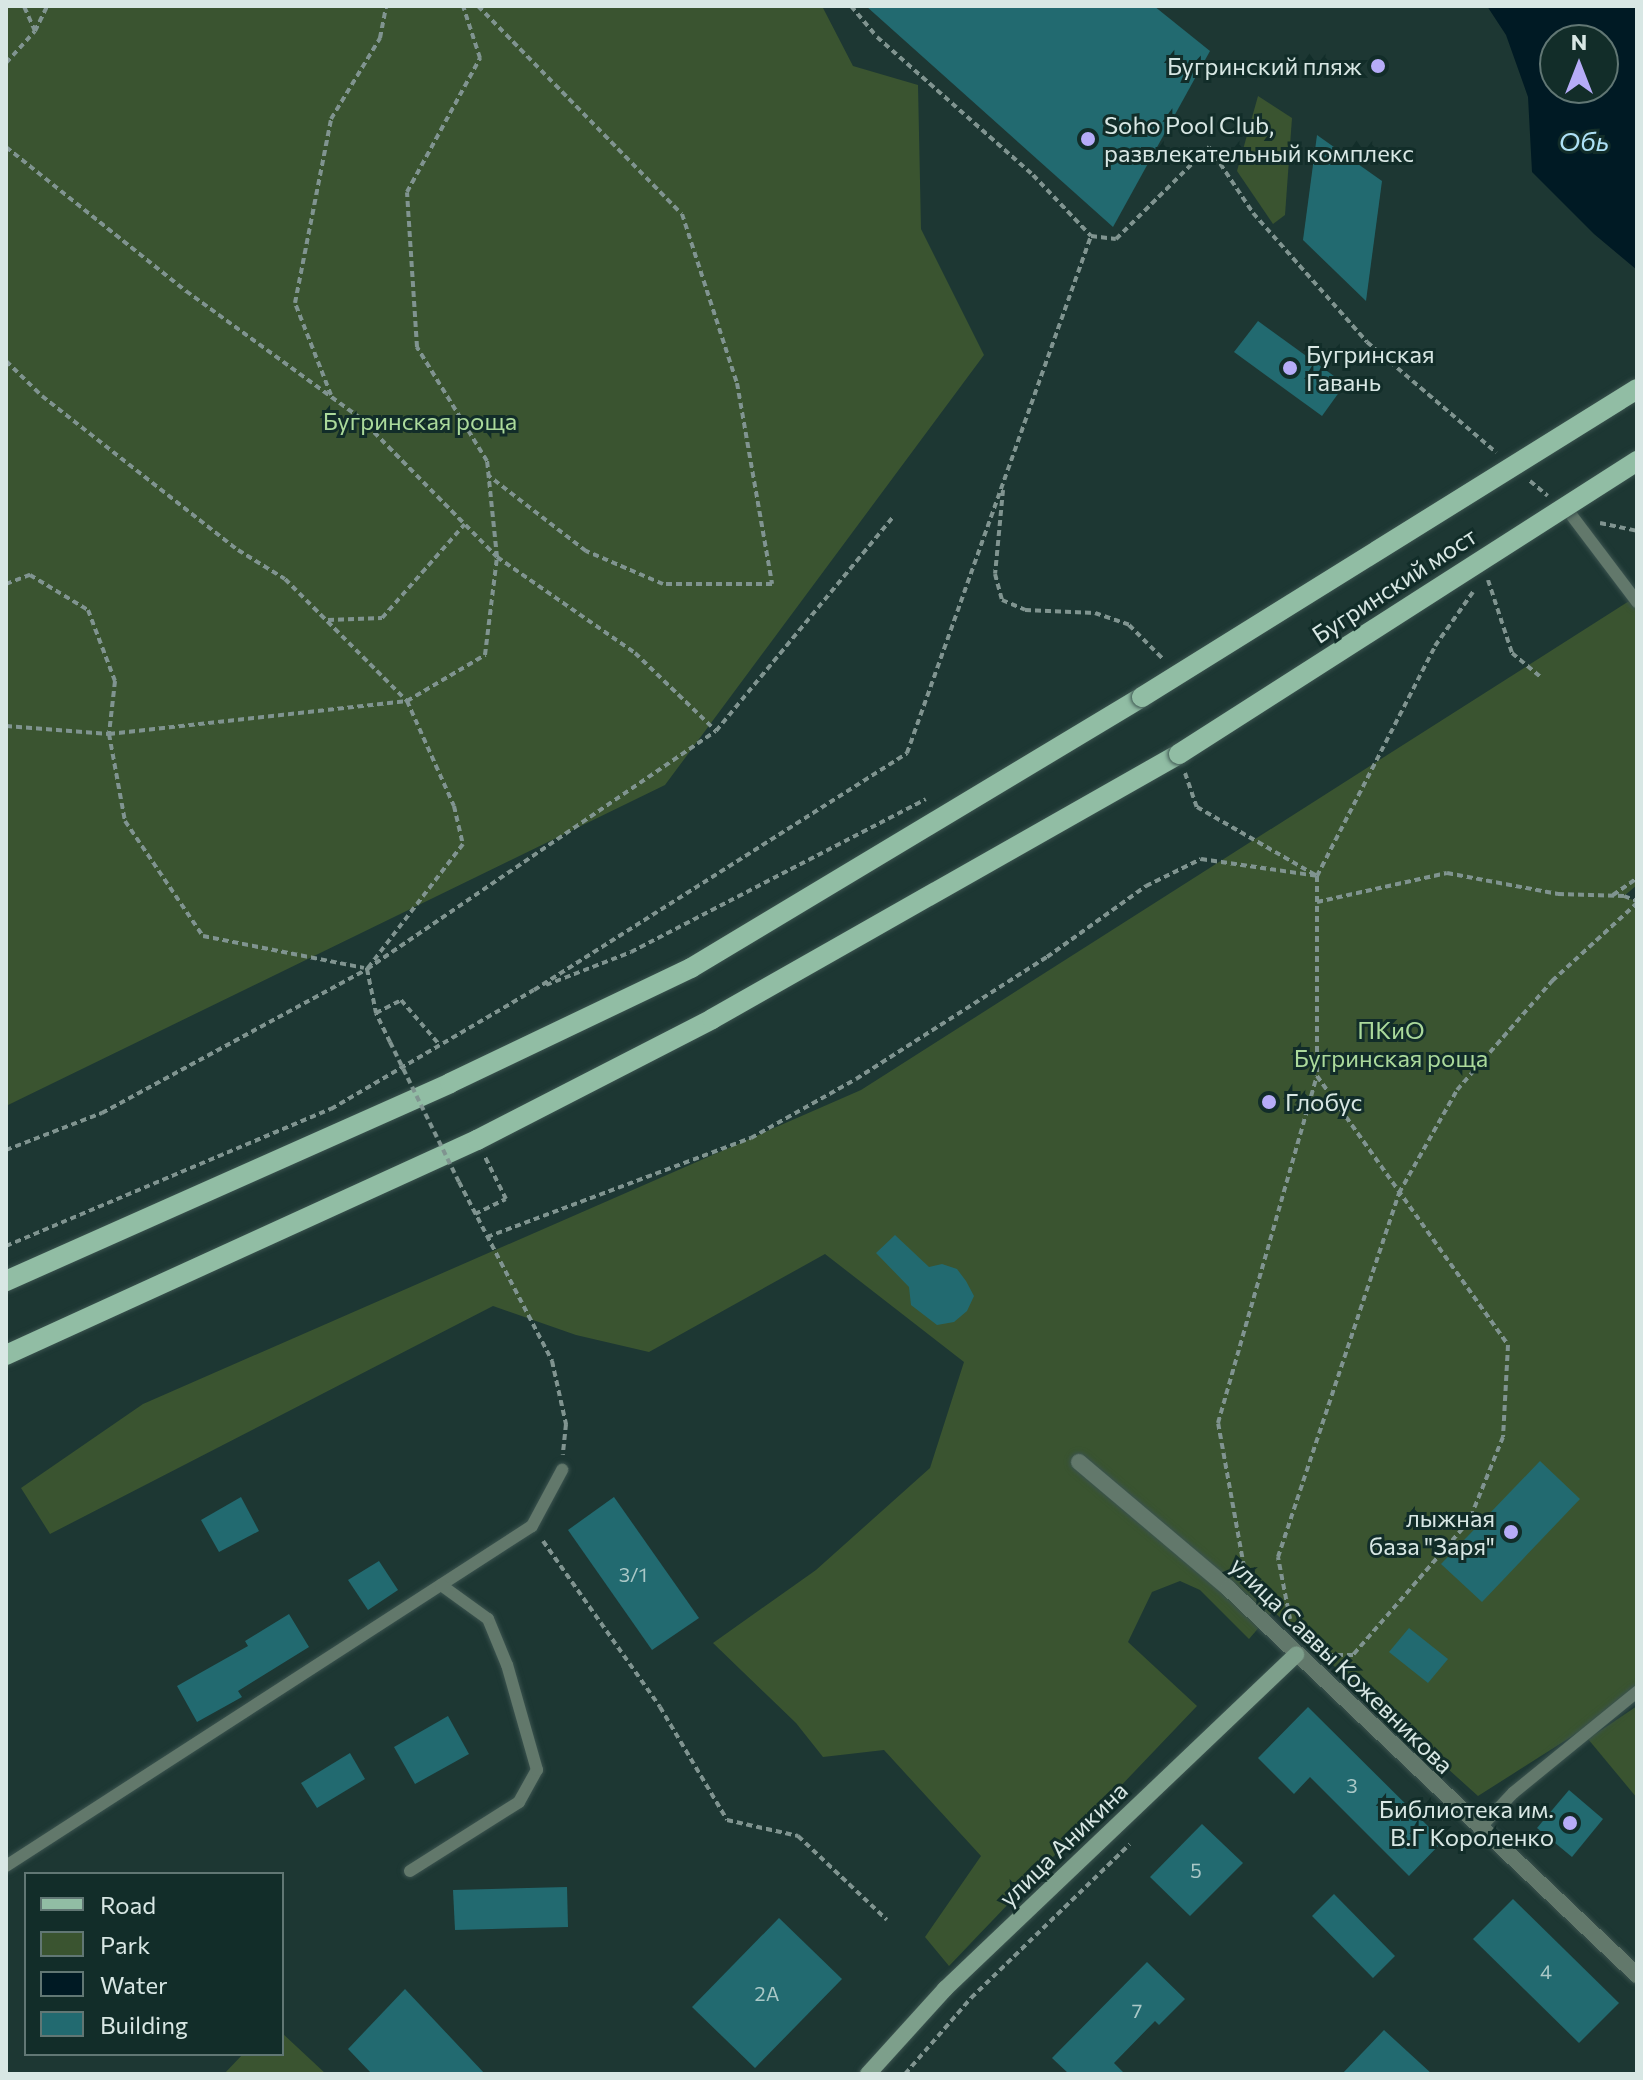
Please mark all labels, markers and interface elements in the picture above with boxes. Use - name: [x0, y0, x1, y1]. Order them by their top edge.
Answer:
- north arrow: [1539, 24, 1619, 104]
- text: N: [1571, 28, 1587, 55]
- place label: Бугринский пляж: [1167, 52, 1362, 80]
- marker: Бугринский пляж: [1369, 57, 1387, 75]
- place label: Soho Pool Club, развлекательный комплекс: [1104, 111, 1414, 167]
- water label: Обь: [1559, 125, 1609, 157]
- marker: Soho Pool Club, развлекательный комплекс: [1079, 130, 1097, 148]
- place label: Бугринская Гавань: [1306, 340, 1435, 396]
- marker: Бугринская Гавань: [1281, 359, 1299, 377]
- park label: Бугринская роща: [323, 407, 517, 435]
- street label: Бугринский мост: [1306, 521, 1482, 649]
- park label: ПКиО Бугринская роща: [1294, 1016, 1488, 1072]
- place label: Глобус: [1285, 1088, 1362, 1116]
- marker: Глобус: [1260, 1093, 1278, 1111]
- place label: лыжная база "Заря": [1369, 1504, 1495, 1560]
- marker: лыжная база "Заря": [1502, 1523, 1520, 1541]
- street label: улица Саввы Кожевникова: [1225, 1551, 1459, 1779]
- house number: 3/1: [619, 1562, 647, 1586]
- house number: 3: [1346, 1773, 1358, 1797]
- street label: улица Аникина: [993, 1776, 1133, 1912]
- place label: Библиотека им. В.Г Короленко: [1379, 1795, 1554, 1851]
- marker: Библиотека им. В.Г Короленко: [1561, 1814, 1579, 1832]
- house number: 5: [1190, 1858, 1202, 1882]
- legend: [24, 1872, 284, 2056]
- text: Road: [100, 1890, 156, 1919]
- text: Park: [100, 1930, 150, 1959]
- house number: 4: [1540, 1959, 1552, 1983]
- text: Water: [100, 1970, 168, 1999]
- house number: 2А: [755, 1981, 779, 2005]
- house number: 7: [1132, 1998, 1142, 2022]
- text: Building: [100, 2010, 188, 2039]

